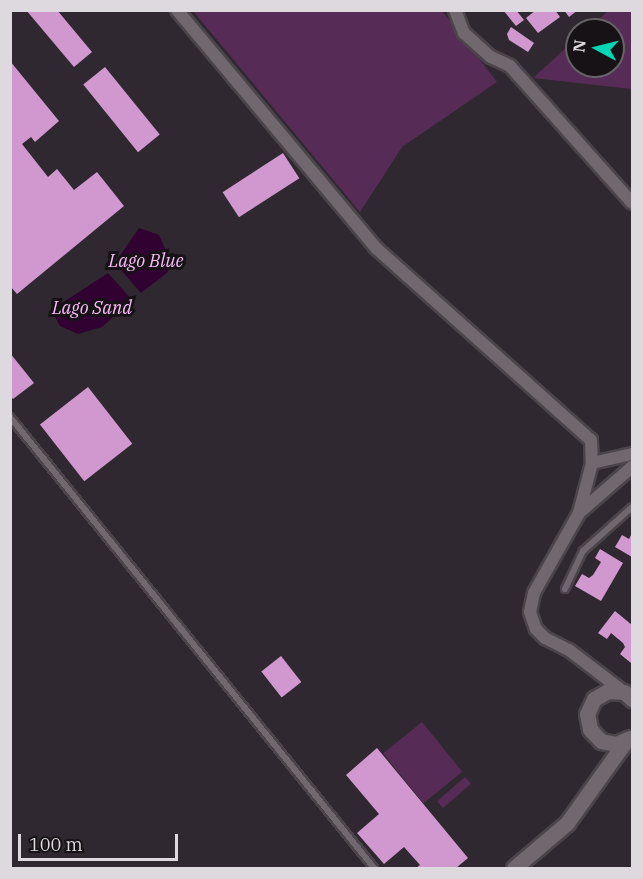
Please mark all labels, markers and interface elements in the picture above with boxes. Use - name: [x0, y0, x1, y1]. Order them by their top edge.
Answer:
- north arrow: [565, 18, 625, 78]
- text: N: [568, 39, 590, 54]
- water label: Lago Blue: [109, 250, 183, 272]
- water label: Lago Sand: [52, 297, 132, 319]
- scale bar: [21, 822, 182, 860]
- text: 100 m: [29, 833, 83, 856]

